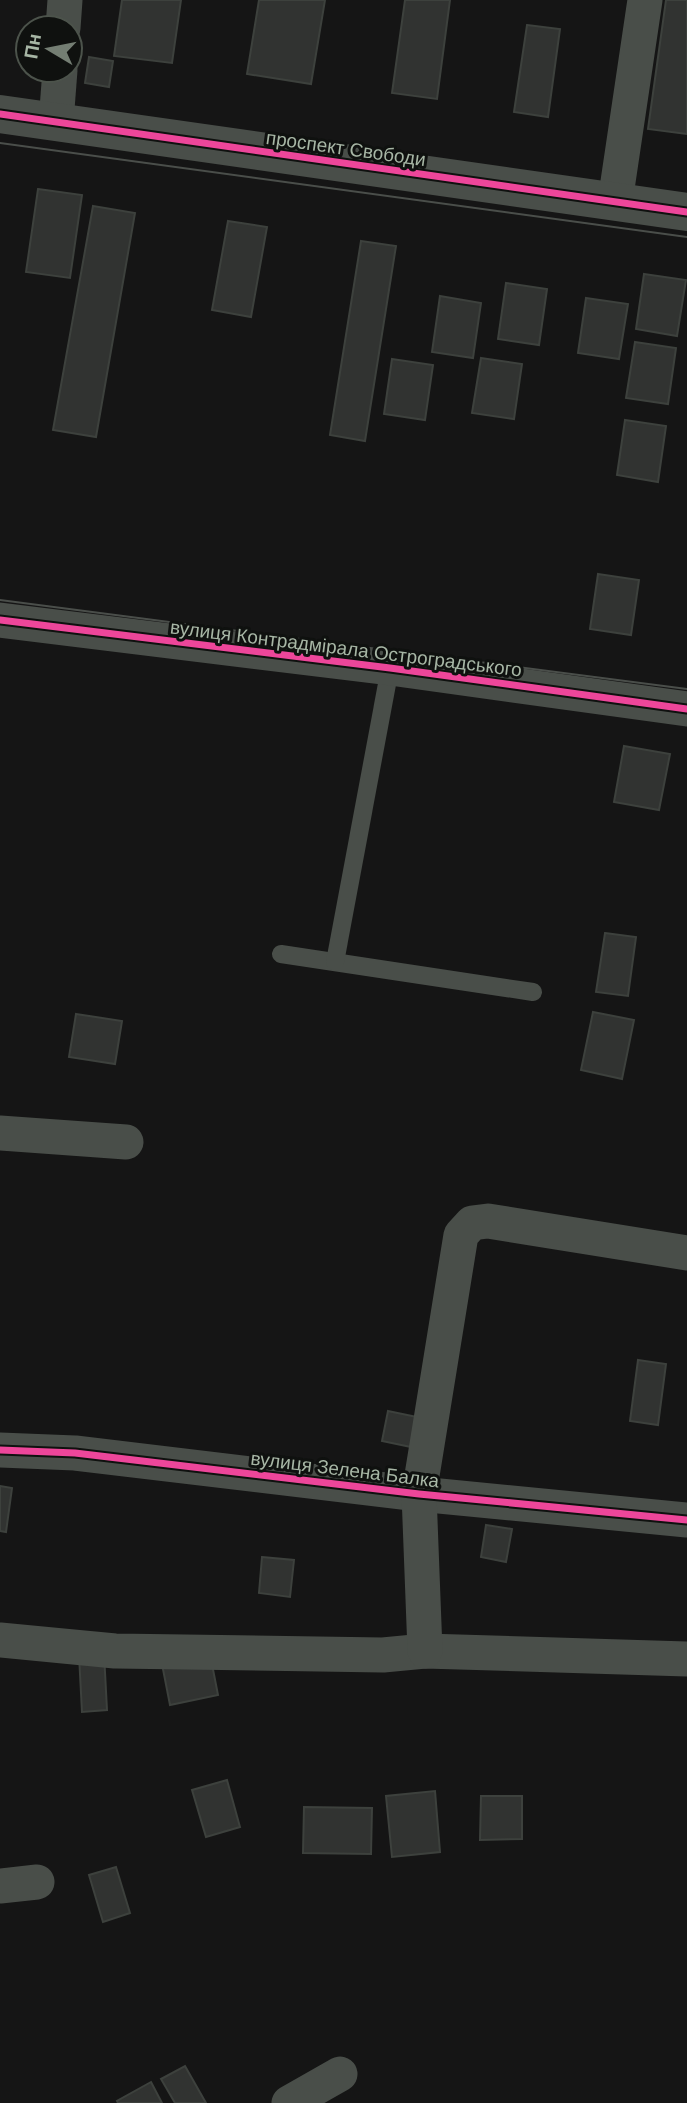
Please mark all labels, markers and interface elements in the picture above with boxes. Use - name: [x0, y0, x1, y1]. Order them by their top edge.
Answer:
- north arrow: [14, 14, 84, 84]
- text: Пн: [20, 32, 45, 60]
- street label: проспект Свободи: [265, 127, 427, 170]
- street label: вулиця Контрадмірала Остроградського: [169, 616, 523, 680]
- street label: вулиця Зелена Балка: [249, 1448, 441, 1492]

